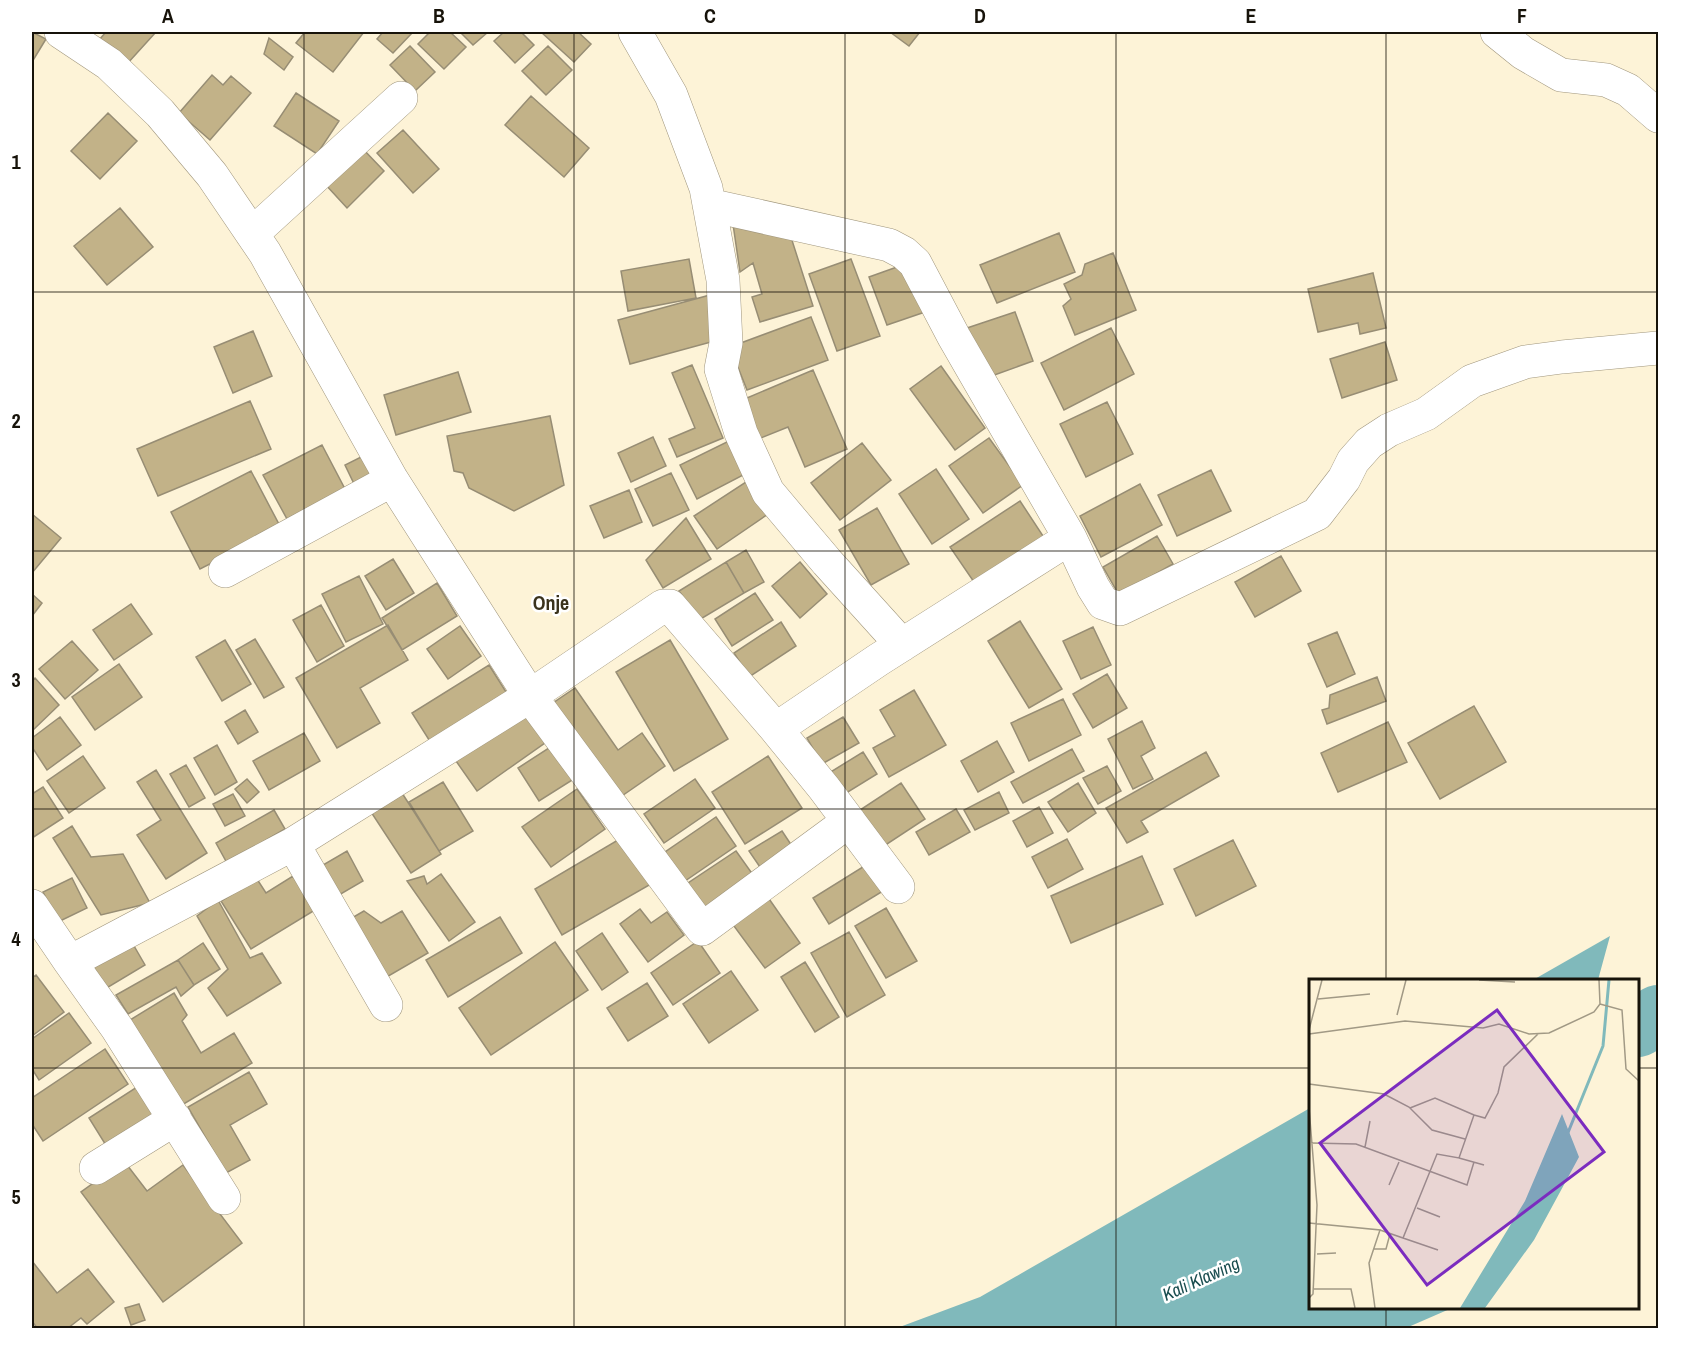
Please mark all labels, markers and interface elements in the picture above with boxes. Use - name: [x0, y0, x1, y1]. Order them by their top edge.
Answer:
- text: A: [162, 2, 174, 29]
- text: B: [433, 2, 445, 29]
- text: C: [704, 2, 716, 29]
- text: D: [974, 2, 986, 29]
- text: E: [1246, 2, 1257, 29]
- text: F: [1517, 2, 1527, 29]
- text: 1: [11, 148, 21, 175]
- text: 2: [11, 407, 21, 434]
- district label: Onje: [533, 589, 569, 616]
- text: 3: [11, 666, 21, 693]
- text: 4: [11, 925, 21, 952]
- inset map: [1309, 979, 1639, 1309]
- text: 5: [11, 1183, 21, 1210]
- water label: Kali Klawing: [1158, 1250, 1243, 1307]

